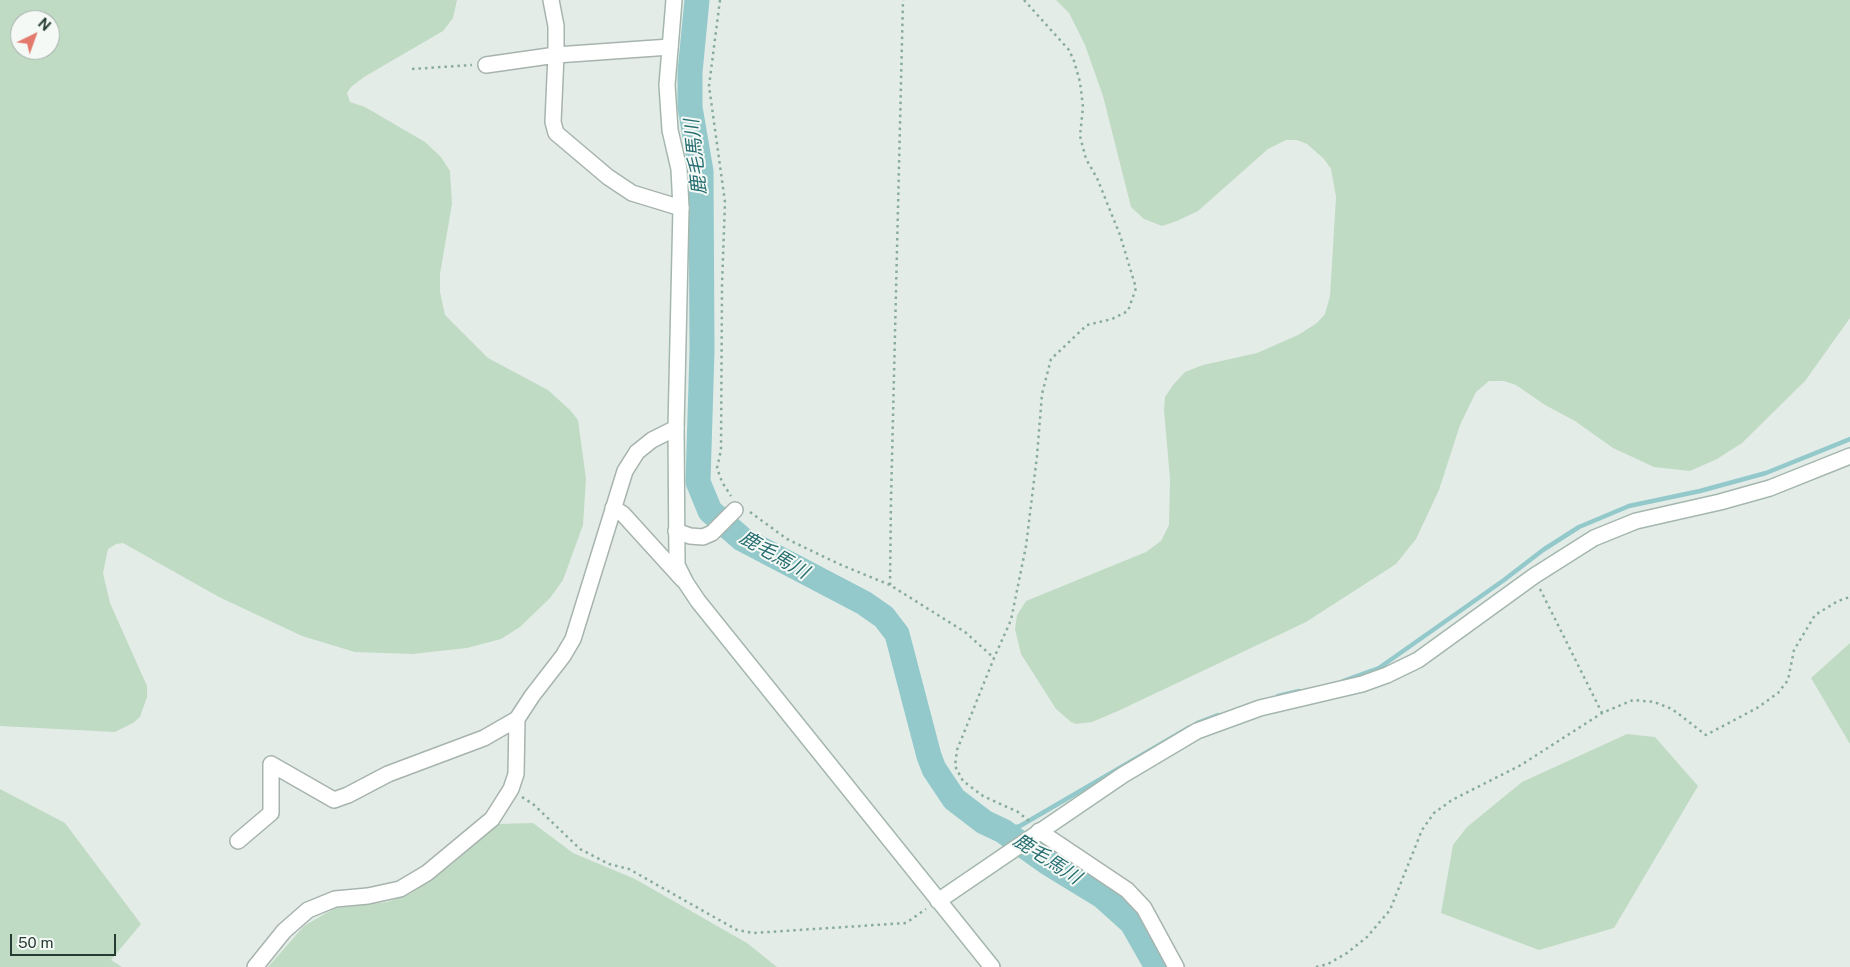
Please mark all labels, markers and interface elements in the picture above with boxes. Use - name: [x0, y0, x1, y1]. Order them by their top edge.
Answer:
- north arrow: [10, 10, 60, 60]
- text: N: [35, 15, 54, 34]
- water label: 鹿毛馬川: [681, 118, 711, 196]
- water label: 鹿毛馬川: [735, 526, 813, 584]
- water label: 鹿毛馬川: [1009, 829, 1085, 889]
- scale bar: [12, 924, 119, 956]
- text: 50 m: [18, 934, 53, 951]

